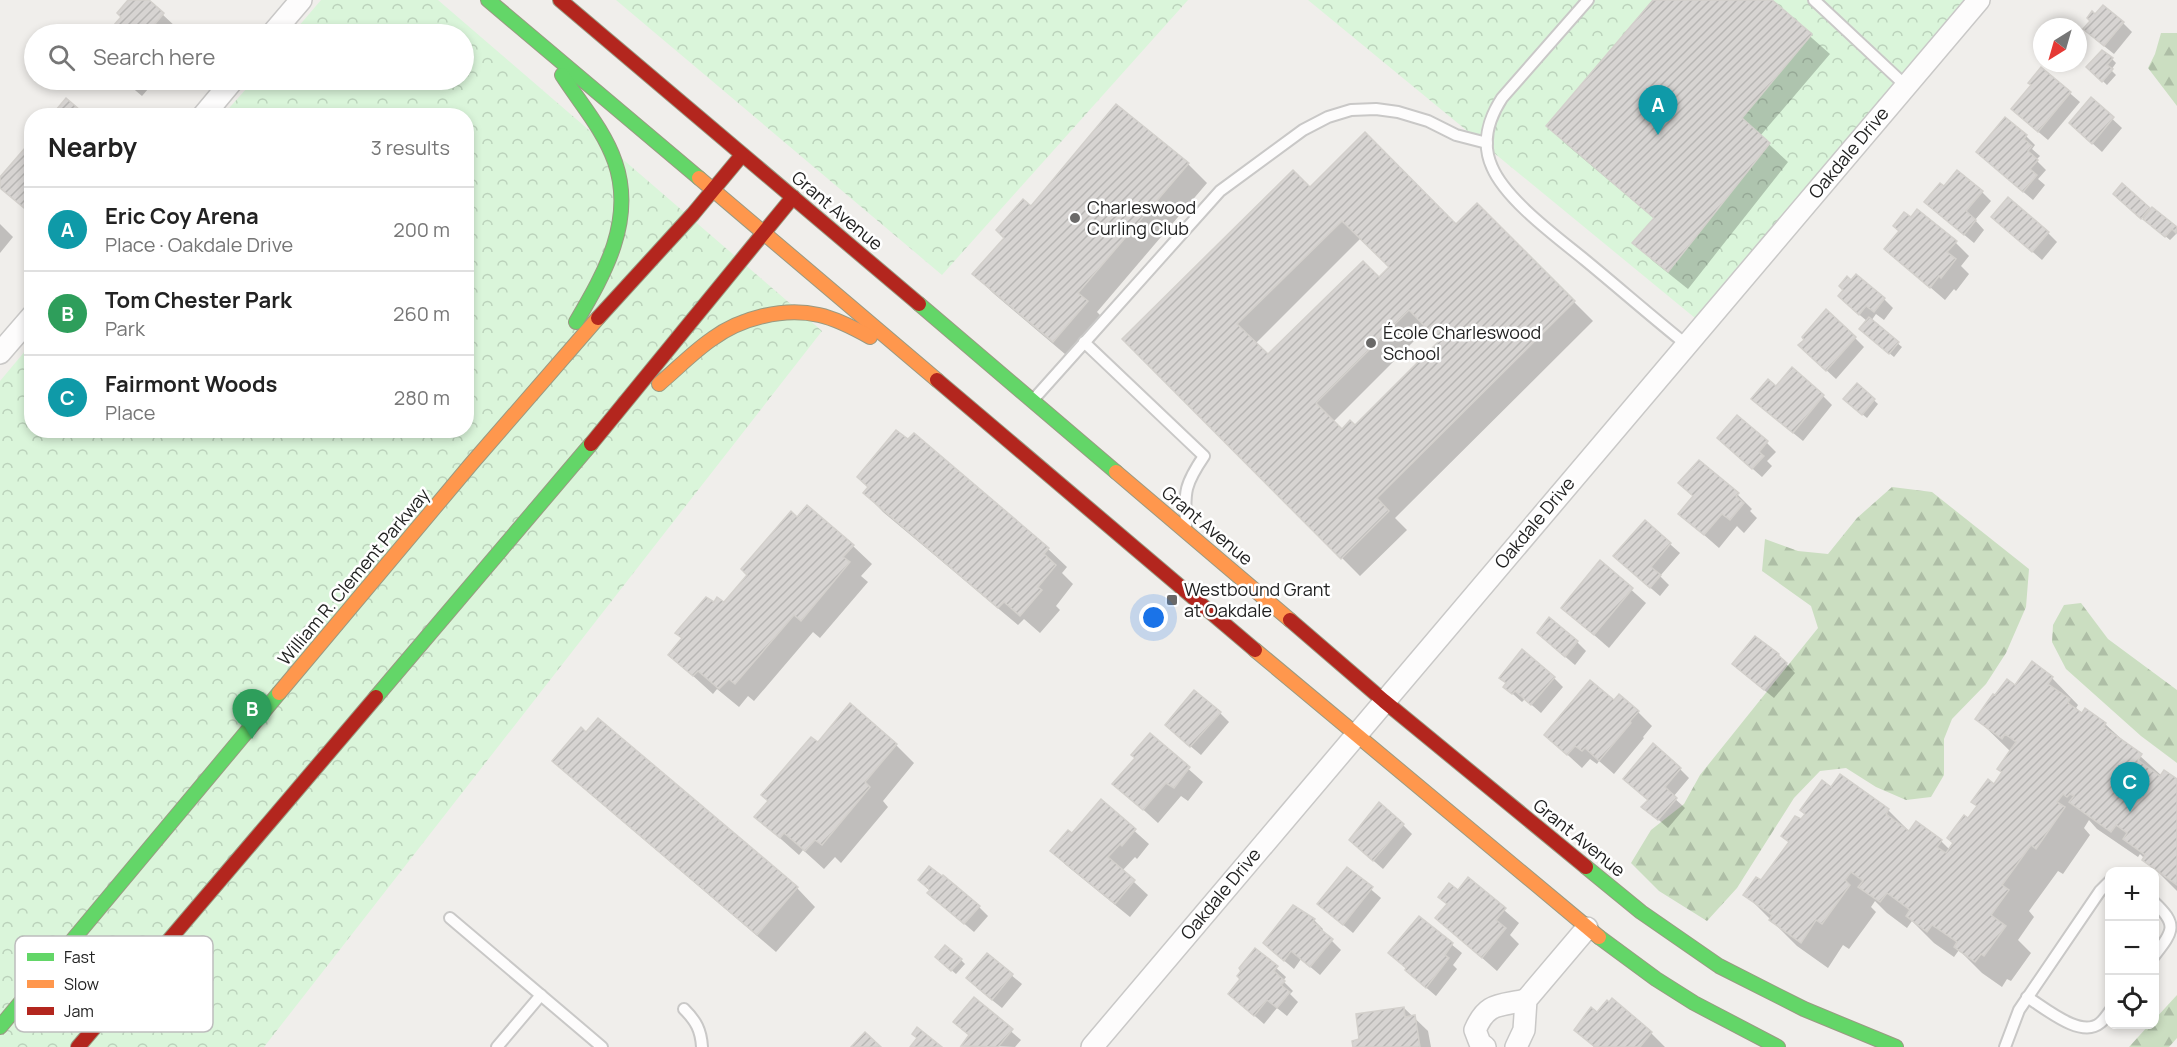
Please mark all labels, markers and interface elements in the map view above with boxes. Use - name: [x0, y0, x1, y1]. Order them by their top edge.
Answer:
- north arrow: [2033, 18, 2087, 72]
- search box: [24, 24, 474, 90]
- icon: search: [45, 41, 78, 74]
- text: Search here: [93, 42, 215, 72]
- pin: A: [1638, 86, 1678, 135]
- street label: Oakdale Drive: [1803, 101, 1894, 203]
- text: Nearby: [48, 129, 137, 165]
- text: 3 results: [371, 134, 450, 161]
- street label: Grant Avenue: [787, 165, 888, 255]
- place label: Charleswood Curling Club: [1087, 195, 1196, 240]
- text: Eric Coy Arena: [105, 201, 259, 231]
- marker: Charleswood Curling Club: [1068, 211, 1082, 225]
- text: A: [61, 216, 74, 243]
- text: 200 m: [393, 216, 450, 243]
- text: Place · Oakdale Drive: [105, 231, 293, 258]
- text: Tom Chester Park: [105, 285, 292, 315]
- text: B: [61, 300, 74, 327]
- text: 260 m: [393, 300, 450, 327]
- text: Park: [105, 315, 145, 342]
- place label: École Charleswood School: [1383, 320, 1541, 365]
- marker: École Charleswood School: [1364, 336, 1378, 350]
- text: Fairmont Woods: [105, 369, 277, 399]
- text: C: [60, 384, 75, 411]
- text: 280 m: [394, 384, 450, 411]
- text: Place: [105, 399, 155, 426]
- street label: Oakdale Drive: [1489, 471, 1580, 573]
- street label: Grant Avenue: [1157, 480, 1258, 570]
- street label: William R. Clement Parkway: [272, 482, 435, 670]
- place label: Westbound Grant at Oakdale: [1184, 577, 1331, 622]
- marker: Westbound Grant at Oakdale: [1165, 593, 1179, 607]
- your location: [1139, 603, 1168, 632]
- pin: B: [232, 690, 272, 739]
- pin: C: [2110, 762, 2150, 812]
- street label: Grant Avenue: [1529, 793, 1631, 882]
- street label: Oakdale Drive: [1175, 842, 1266, 944]
- map controls: [2105, 867, 2159, 1029]
- button: +: [2105, 867, 2159, 921]
- button: −: [2105, 921, 2159, 975]
- legend: [15, 936, 213, 1032]
- text: Fast: [64, 946, 95, 968]
- text: Slow: [64, 973, 99, 995]
- button: locate: [2105, 975, 2159, 1029]
- text: Jam: [64, 1000, 94, 1022]

